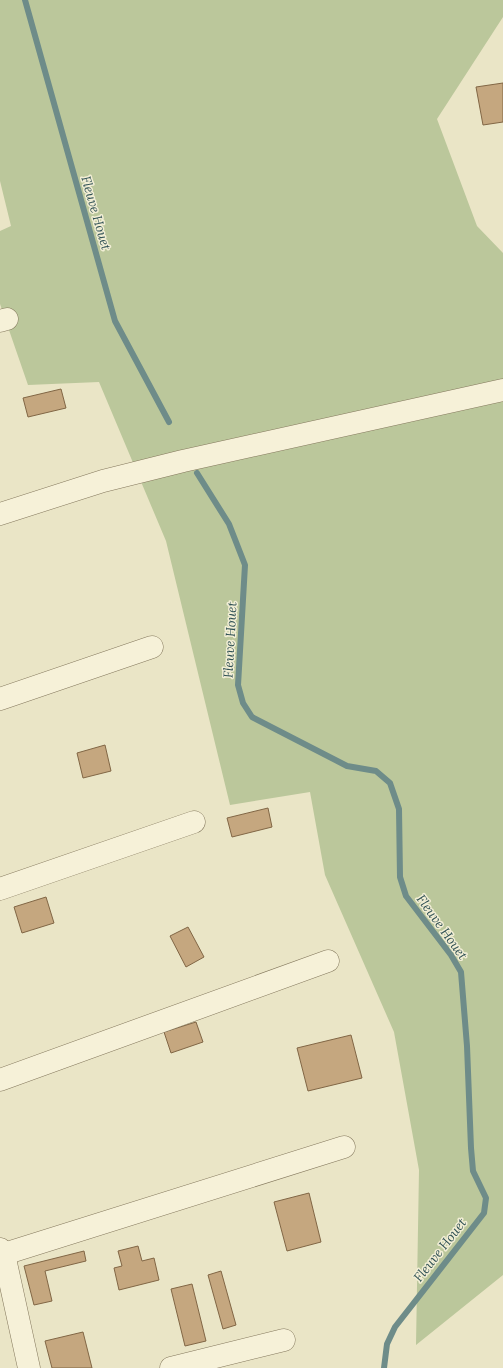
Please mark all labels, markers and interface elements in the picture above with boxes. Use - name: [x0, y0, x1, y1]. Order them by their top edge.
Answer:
- water label: Fleuve Houet: [77, 174, 115, 252]
- water label: Fleuve Houet: [220, 601, 240, 679]
- water label: Fleuve Houet: [413, 891, 471, 963]
- water label: Fleuve Houet: [410, 1215, 470, 1285]

